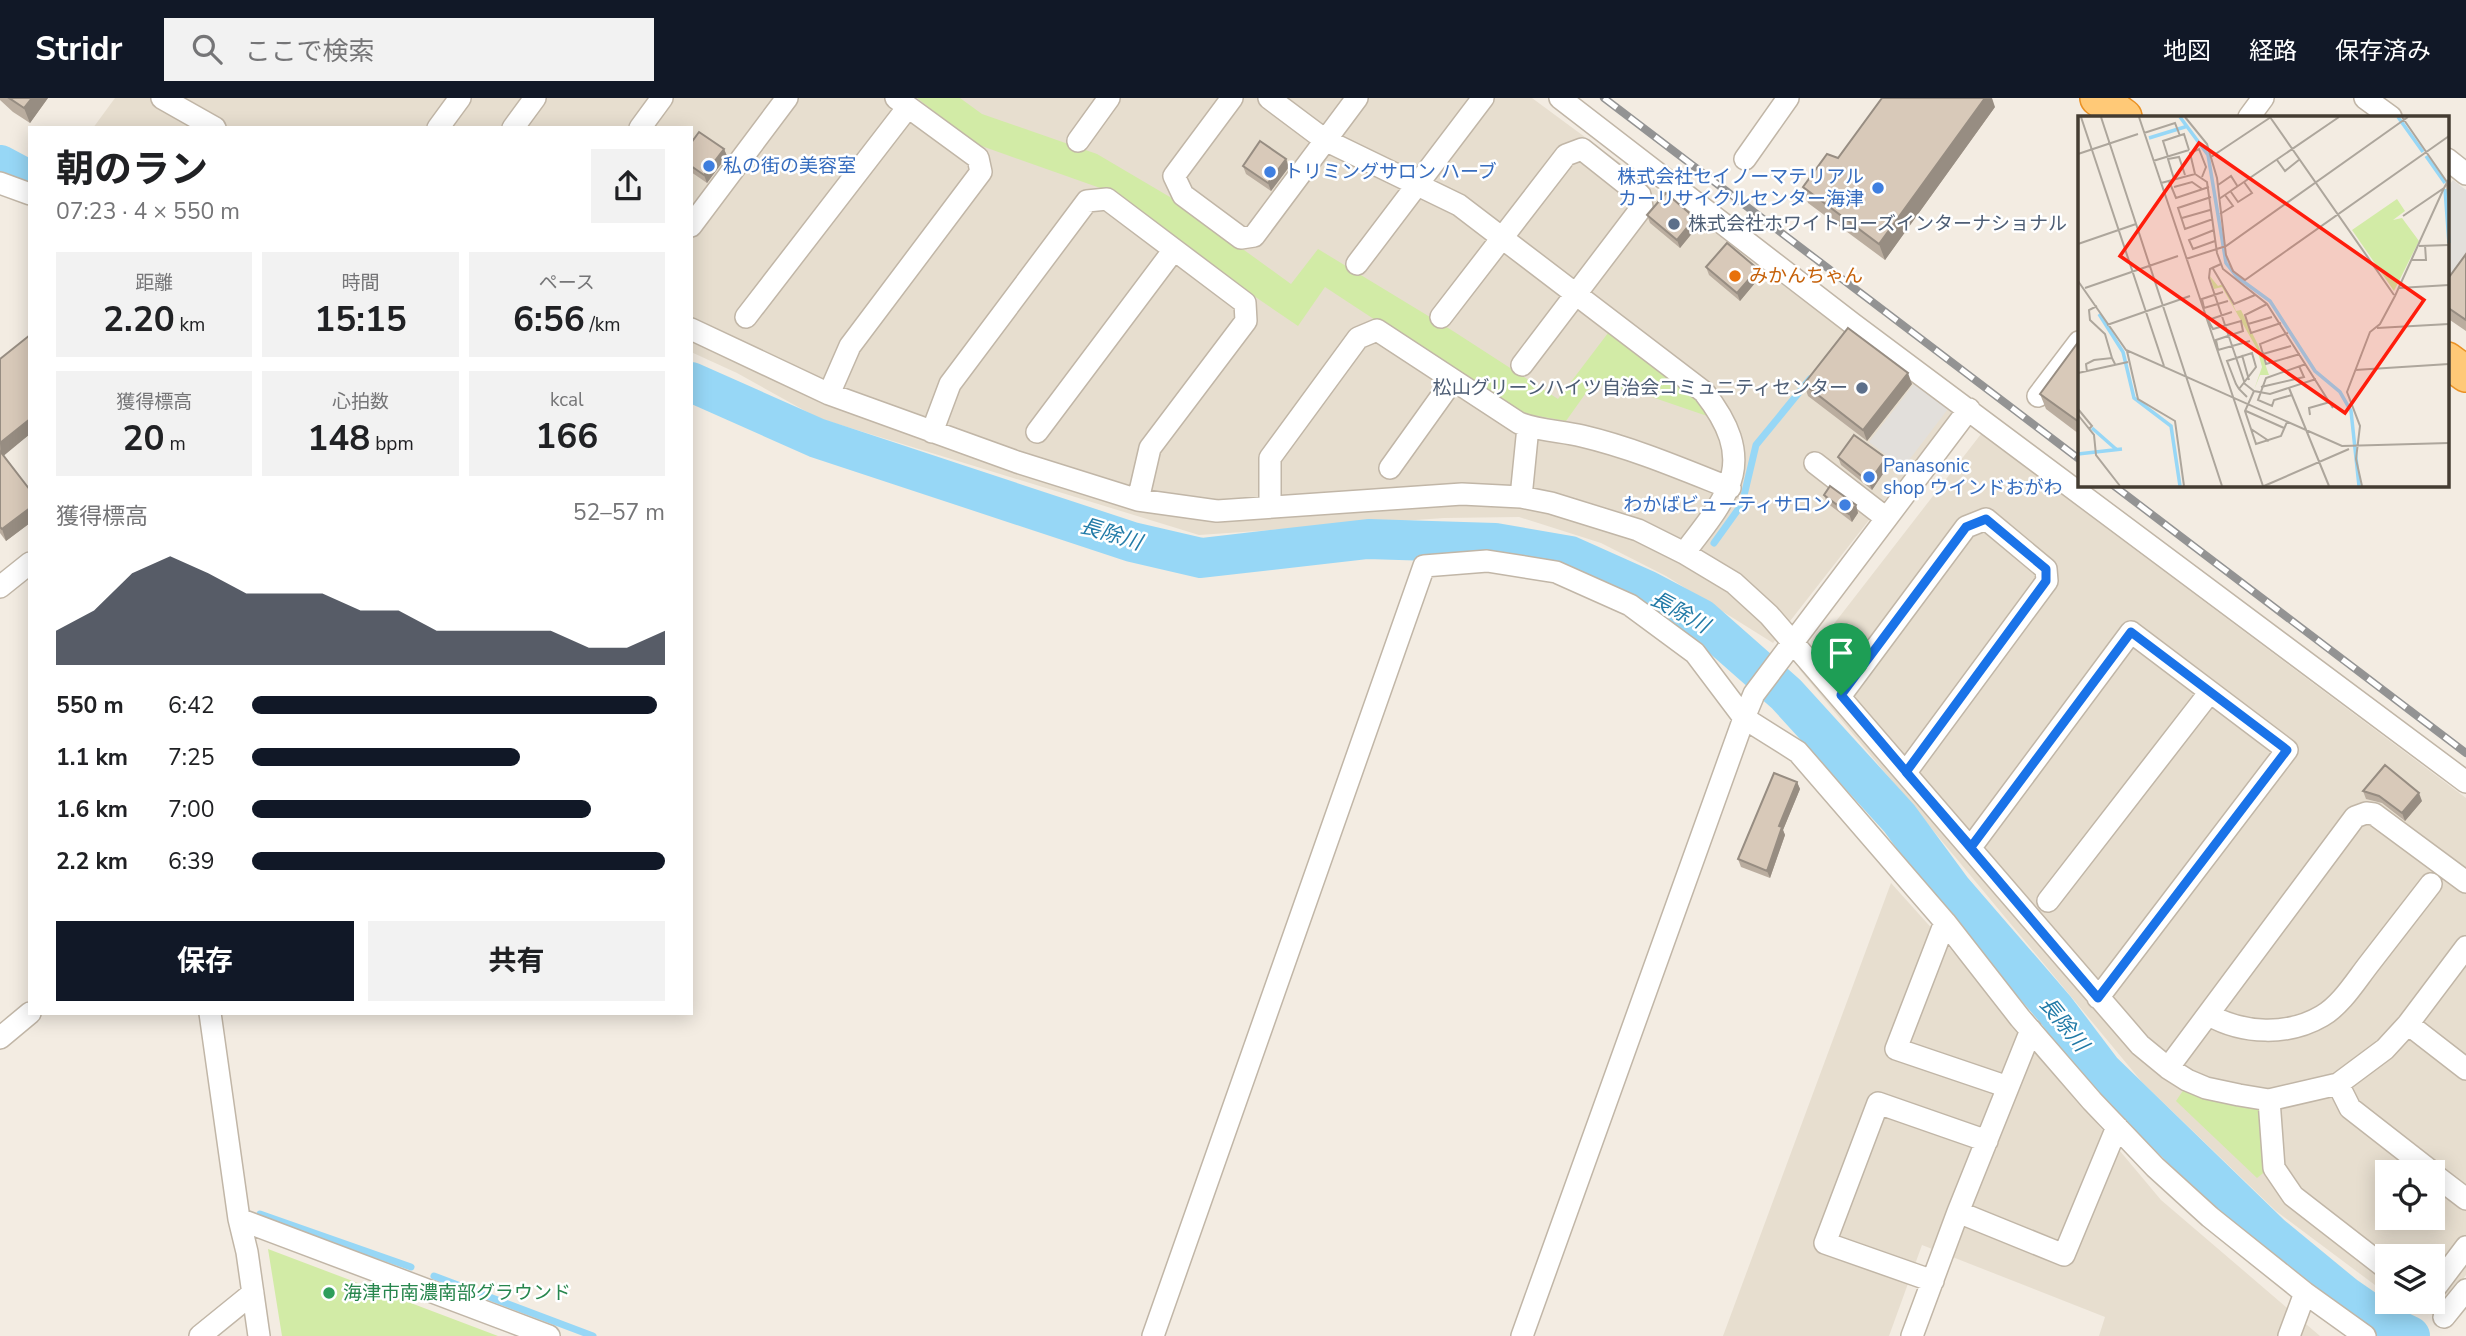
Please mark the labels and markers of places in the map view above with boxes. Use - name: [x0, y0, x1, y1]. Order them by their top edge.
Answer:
- place label: 私の街の美容室: [723, 153, 856, 179]
- marker: 私の街の美容室: [701, 158, 717, 174]
- place label: トリミングサロン ハーブ: [1284, 159, 1497, 185]
- marker: トリミングサロン ハーブ: [1262, 164, 1278, 180]
- place label: 株式会社セイノーマテリアル カーリサイクルセンター海津: [1617, 164, 1864, 212]
- marker: 株式会社セイノーマテリアル カーリサイクルセンター海津: [1870, 180, 1886, 196]
- place label: 株式会社ホワイトローズインターナショナル: [1688, 211, 2067, 237]
- marker: 株式会社ホワイトローズインターナショナル: [1666, 216, 1682, 232]
- place label: みかんちゃん: [1749, 263, 1863, 289]
- marker: みかんちゃん: [1727, 268, 1743, 284]
- place label: 松山グリーンハイツ自治会コミュニティセンター: [1432, 375, 1848, 401]
- marker: 松山グリーンハイツ自治会コミュニティセンター: [1854, 380, 1870, 396]
- place label: Panasonic shop ウインドおがわ: [1883, 453, 2062, 501]
- marker: Panasonic shop ウインドおがわ: [1861, 469, 1877, 485]
- place label: わかばビューティサロン: [1623, 492, 1831, 518]
- marker: わかばビューティサロン: [1837, 497, 1853, 513]
- pin: [1811, 623, 1871, 695]
- place label: 海津市南濃南部グラウンド: [343, 1280, 571, 1306]
- marker: 海津市南濃南部グラウンド: [321, 1285, 337, 1301]

